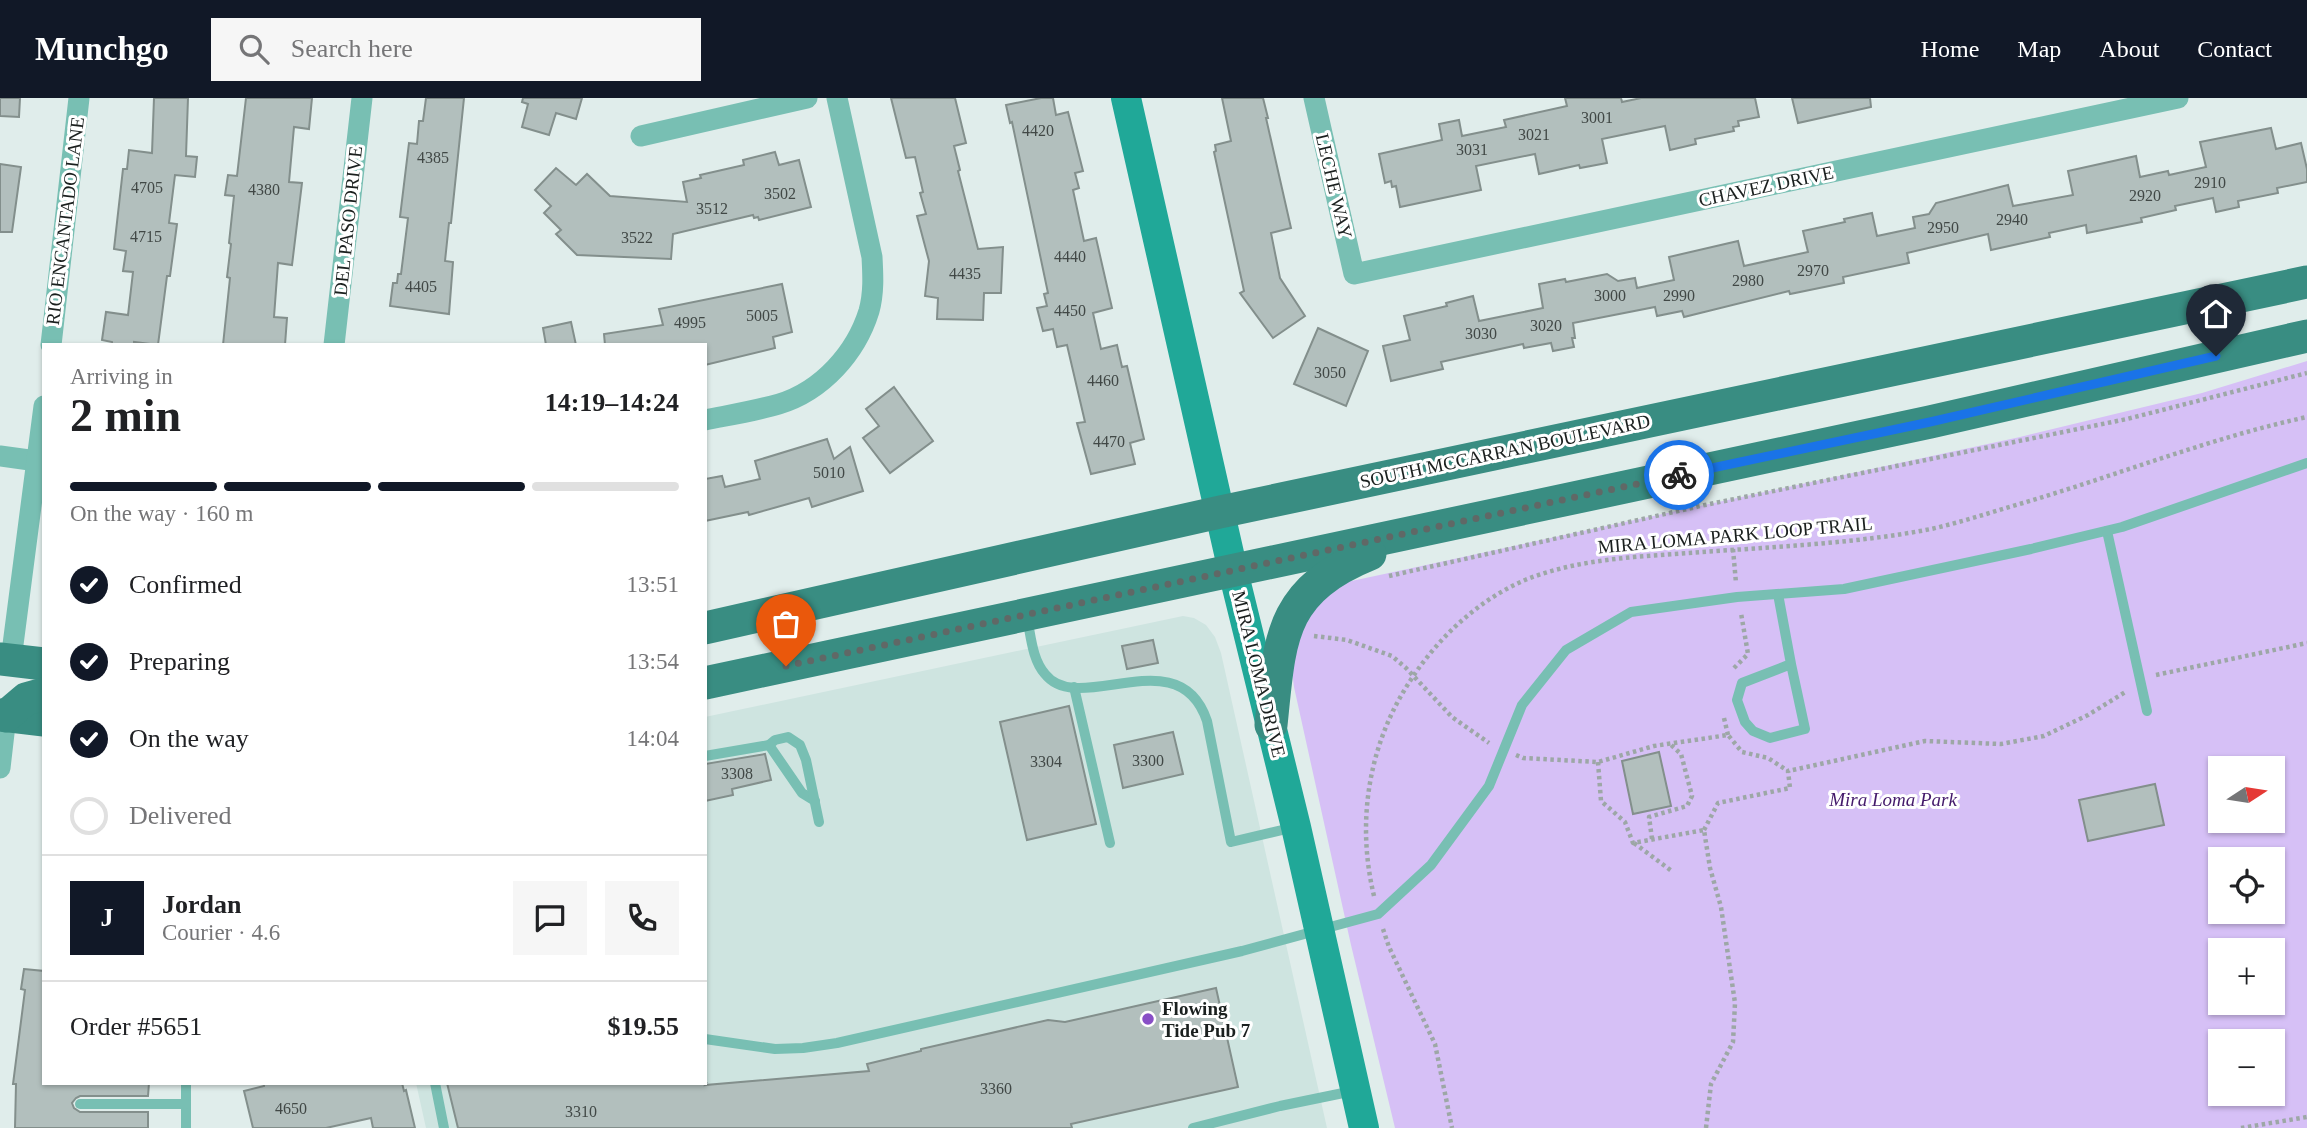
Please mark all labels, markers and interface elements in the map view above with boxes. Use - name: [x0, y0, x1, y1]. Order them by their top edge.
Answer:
- search box: [211, 18, 701, 81]
- icon: search: [235, 30, 273, 68]
- text: Munchgo: [35, 31, 169, 67]
- text: Search here: [291, 34, 413, 63]
- text: Home: [1921, 36, 1979, 62]
- text: Map: [2017, 36, 2061, 62]
- text: About: [2099, 36, 2159, 62]
- text: Contact: [2197, 36, 2272, 62]
- house number: 3001: [1581, 109, 1613, 126]
- street label: RIO ENCANTADO LANE: [42, 116, 88, 326]
- house number: 4420: [1022, 122, 1054, 139]
- house number: 3021: [1518, 126, 1550, 143]
- street label: LECHE WAY: [1312, 131, 1356, 241]
- house number: 3031: [1456, 141, 1488, 158]
- street label: DEL PASO DRIVE: [330, 145, 366, 297]
- house number: 4385: [417, 149, 449, 166]
- street label: CHAVEZ DRIVE: [1697, 161, 1835, 211]
- house number: 2910: [2194, 174, 2226, 191]
- house number: 4705: [131, 179, 163, 196]
- house number: 4380: [248, 181, 280, 198]
- house number: 3502: [764, 185, 796, 202]
- house number: 2920: [2129, 187, 2161, 204]
- house number: 3512: [696, 200, 728, 217]
- house number: 2940: [1996, 211, 2028, 228]
- house number: 2950: [1927, 219, 1959, 236]
- house number: 4715: [130, 228, 162, 245]
- house number: 3522: [621, 229, 653, 246]
- house number: 4440: [1054, 248, 1086, 265]
- house number: 2970: [1797, 262, 1829, 279]
- house number: 4435: [949, 265, 981, 282]
- house number: 2980: [1732, 272, 1764, 289]
- house number: 4405: [405, 278, 437, 295]
- pin: [2186, 284, 2246, 356]
- house number: 3000: [1594, 287, 1626, 304]
- house number: 2990: [1663, 287, 1695, 304]
- icon: home: [2197, 295, 2235, 333]
- house number: 4450: [1054, 302, 1086, 319]
- house number: 5005: [746, 307, 778, 324]
- house number: 4995: [674, 314, 706, 331]
- house number: 3020: [1530, 317, 1562, 334]
- house number: 3030: [1465, 325, 1497, 342]
- text: Arriving in: [70, 364, 173, 389]
- house number: 3050: [1314, 364, 1346, 381]
- house number: 4460: [1087, 372, 1119, 389]
- text: 14:19–14:24: [545, 388, 679, 417]
- text: 2 min: [70, 390, 181, 441]
- street label: SOUTH MCCARRAN BOULEVARD: [1358, 410, 1652, 492]
- house number: 4470: [1093, 433, 1125, 450]
- courier: [1644, 440, 1714, 510]
- icon: bike: [1660, 456, 1698, 494]
- house number: 5010: [813, 464, 845, 481]
- text: On the way · 160 m: [70, 501, 253, 526]
- street label: MIRA LOMA PARK LOOP TRAIL: [1597, 513, 1873, 557]
- icon: check: [70, 566, 108, 604]
- text: Confirmed: [129, 570, 242, 599]
- text: 13:51: [627, 572, 679, 597]
- street label: MIRA LOMA DRIVE: [1228, 588, 1290, 760]
- pin: [756, 594, 816, 666]
- icon: bag: [767, 605, 805, 643]
- icon: check: [70, 643, 108, 681]
- text: Preparing: [129, 647, 230, 676]
- text: 13:54: [627, 649, 679, 674]
- icon: check: [70, 720, 108, 758]
- text: On the way: [129, 724, 249, 753]
- text: 14:04: [627, 726, 679, 751]
- house number: 3300: [1132, 752, 1164, 769]
- house number: 3304: [1030, 753, 1062, 770]
- north arrow: [2208, 756, 2286, 833]
- map controls: [2208, 756, 2285, 1106]
- house number: 3308: [721, 765, 753, 782]
- park label: Mira Loma Park: [1828, 789, 1957, 810]
- text: Delivered: [129, 801, 232, 830]
- button: locate: [2208, 847, 2285, 924]
- button: chat: [513, 881, 587, 955]
- button: phone: [605, 881, 679, 955]
- text: Jordan: [162, 890, 241, 919]
- text: J: [101, 903, 114, 932]
- text: Courier · 4.6: [162, 920, 280, 945]
- button: +: [2208, 938, 2285, 1015]
- place label: Flowing Tide Pub 7: [1162, 998, 1251, 1041]
- marker: Flowing Tide Pub 7: [1140, 1011, 1156, 1027]
- text: Order #5651: [70, 1012, 202, 1041]
- text: $19.55: [608, 1012, 679, 1041]
- button: −: [2208, 1029, 2285, 1106]
- house number: 3360: [980, 1080, 1012, 1097]
- house number: 4650: [275, 1100, 307, 1117]
- house number: 3310: [565, 1103, 597, 1120]

